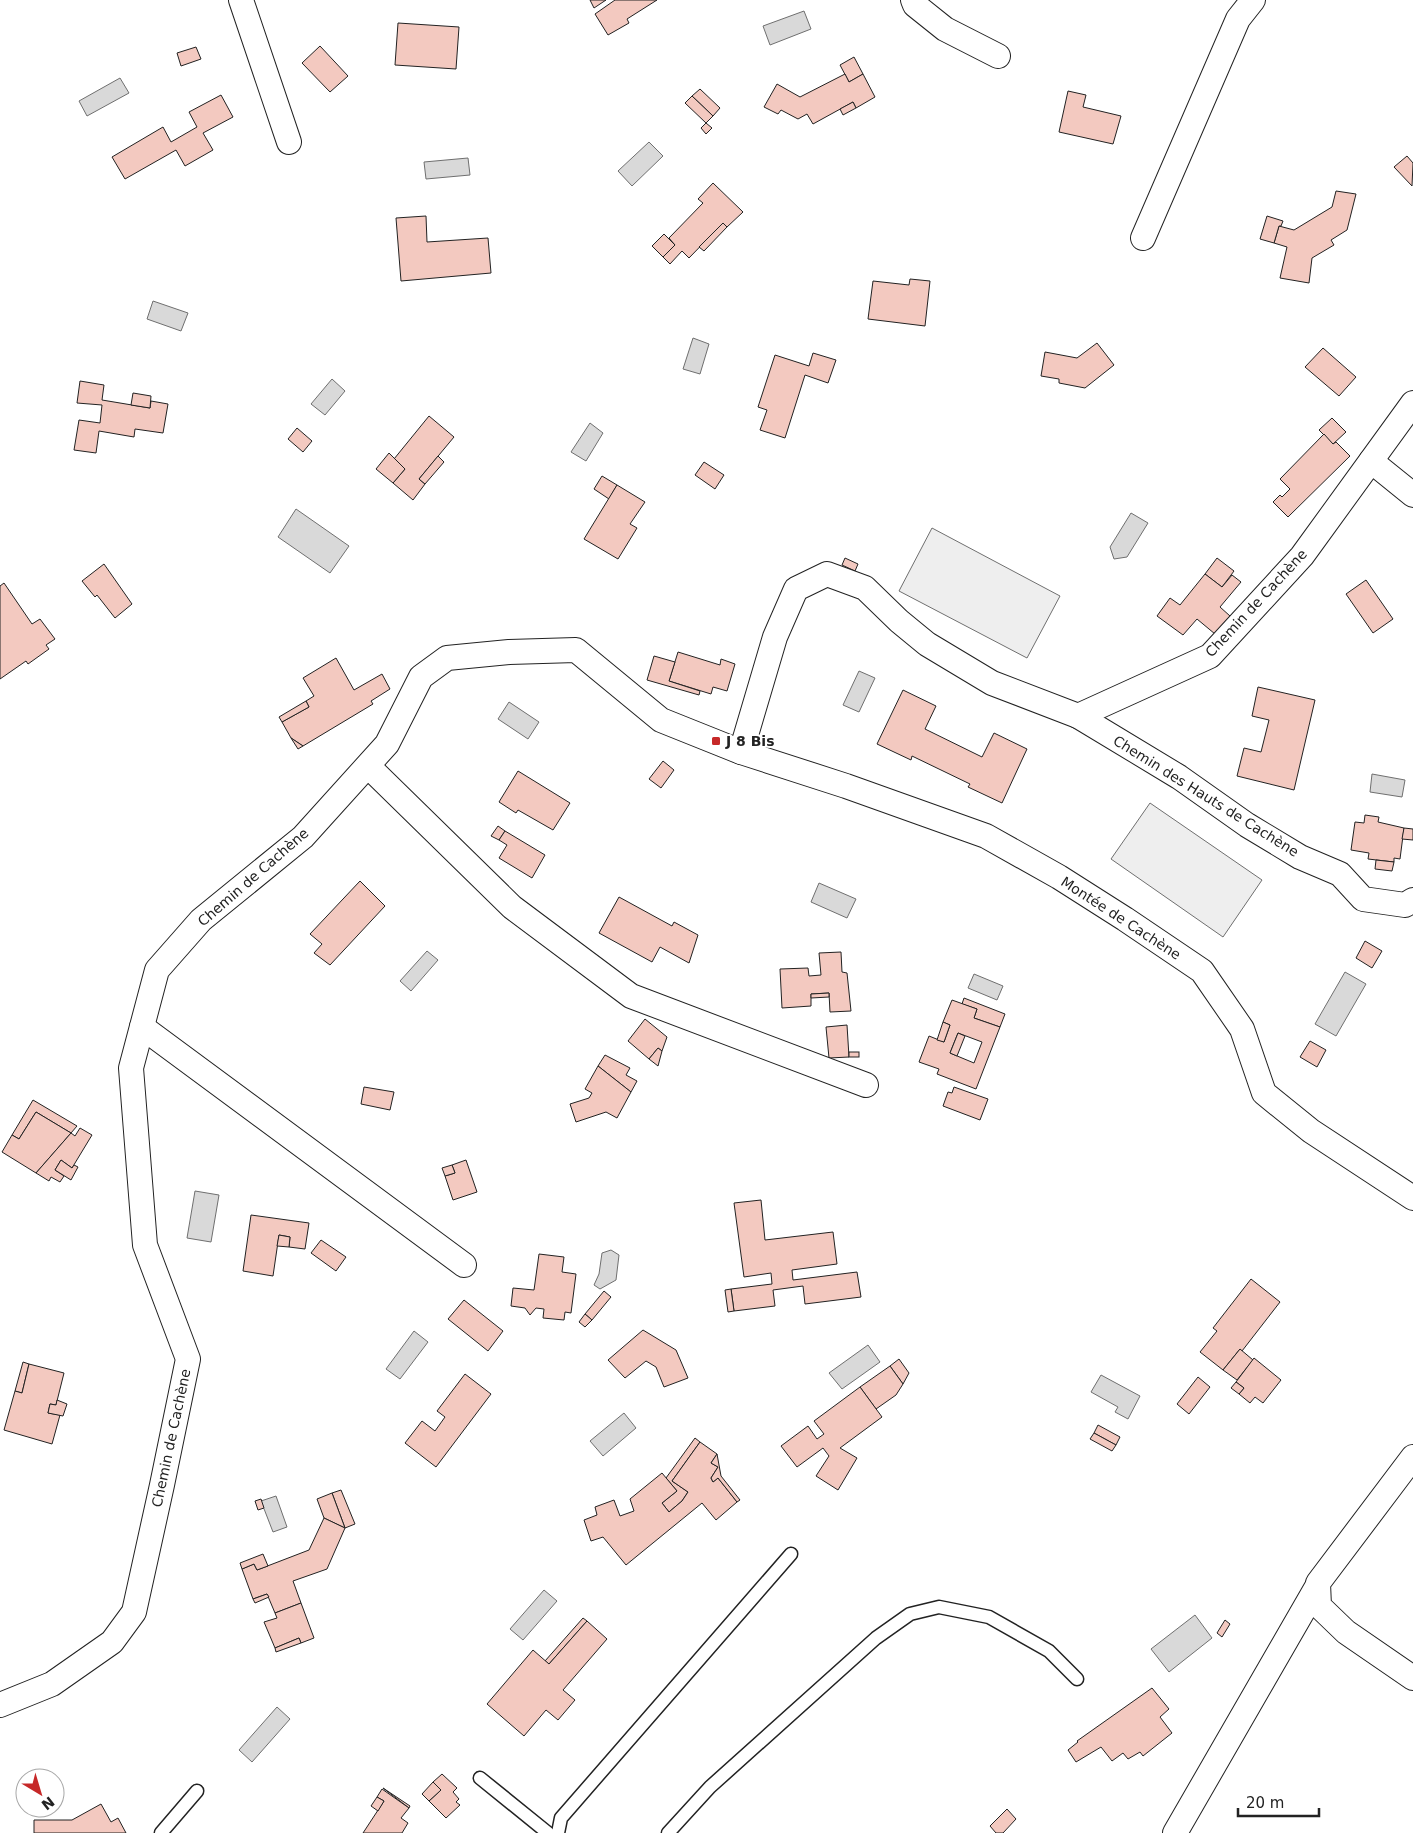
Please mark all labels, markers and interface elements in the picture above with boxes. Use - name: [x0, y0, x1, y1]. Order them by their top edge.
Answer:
- street label: Chemin de Cachène: [1202, 546, 1310, 660]
- street label: Chemin des Hauts de Cachène: [1110, 732, 1302, 860]
- place label: J 8 Bis: [725, 733, 775, 749]
- marker: J 8 Bis: [710, 735, 722, 747]
- street label: Chemin de Cachène: [195, 825, 311, 929]
- street label: Montée de Cachène: [1058, 873, 1184, 963]
- street label: Chemin de Cachène: [149, 1367, 193, 1509]
- north arrow: [15, 1768, 65, 1818]
- scale bar: [1238, 1786, 1319, 1818]
- text: N: [38, 1793, 58, 1813]
- text: 20 m: [1246, 1794, 1284, 1812]

